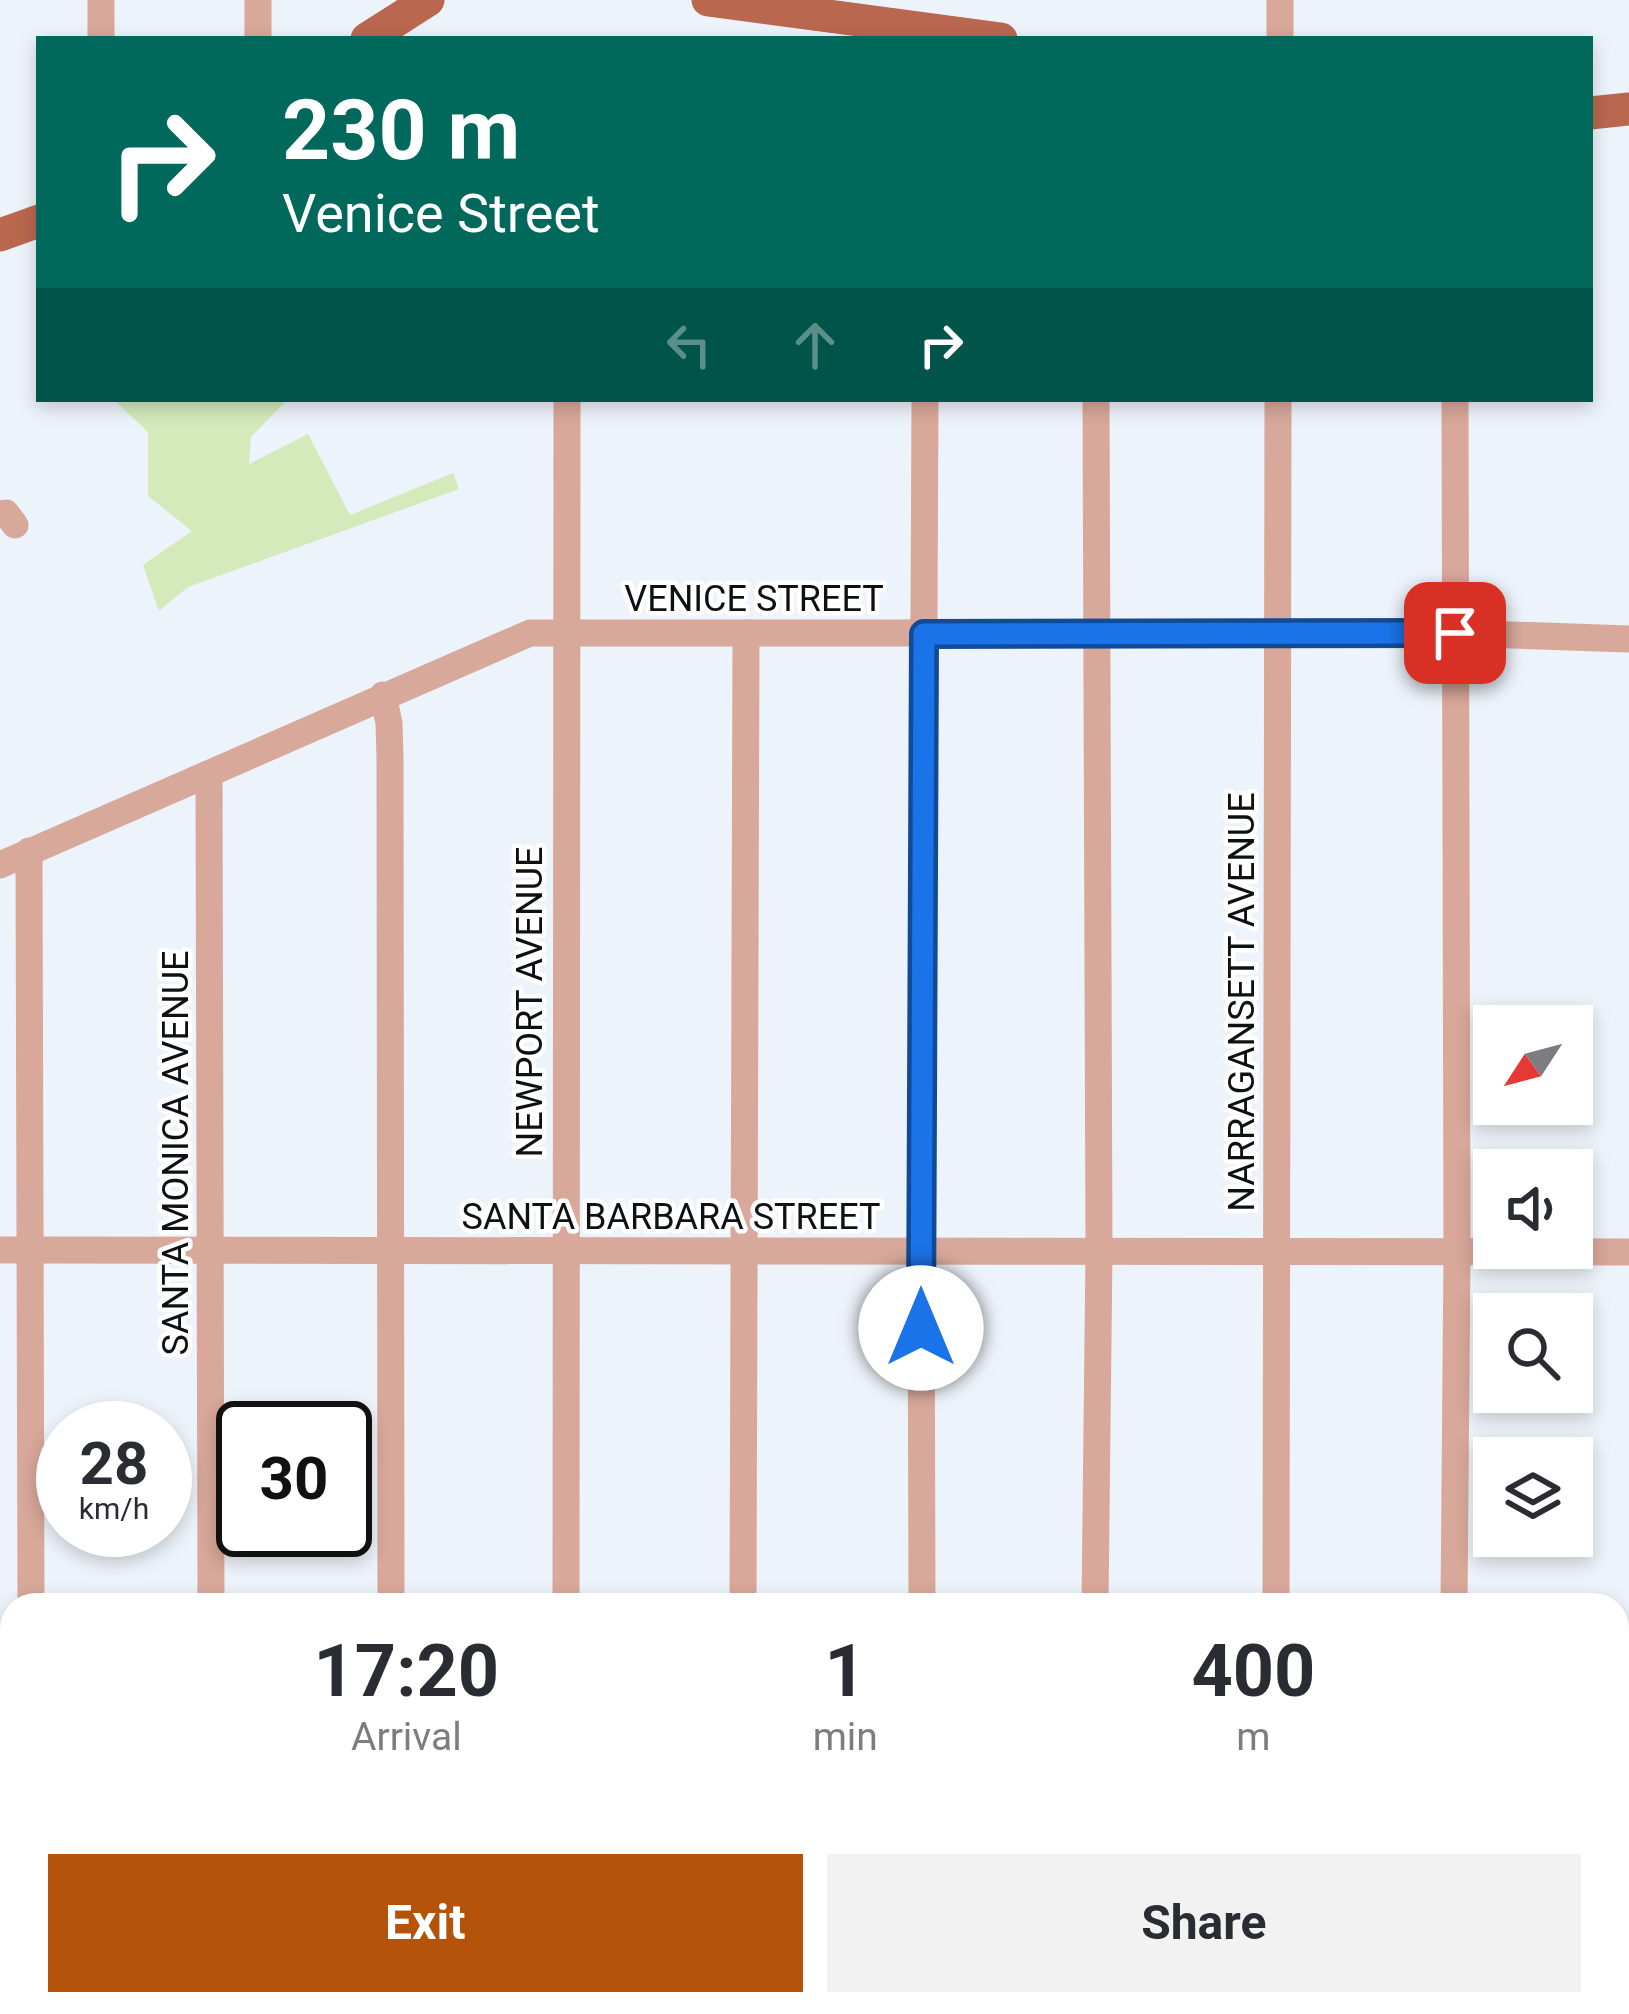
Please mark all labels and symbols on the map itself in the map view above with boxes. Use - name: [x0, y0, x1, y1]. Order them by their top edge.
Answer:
- street label: VENICE STREET: [624, 578, 884, 620]
- pin: [1404, 582, 1506, 684]
- street label: NARRAGANSETT AVENUE: [1221, 792, 1263, 1212]
- street label: NEWPORT AVENUE: [509, 847, 551, 1157]
- street label: SANTA MONICA AVENUE: [155, 951, 197, 1355]
- north arrow: [1473, 1005, 1593, 1125]
- street label: SANTA BARBARA STREET: [462, 1196, 880, 1238]
- position arrow: [858, 1265, 984, 1391]
- speed limit sign: 30: [216, 1401, 372, 1557]

